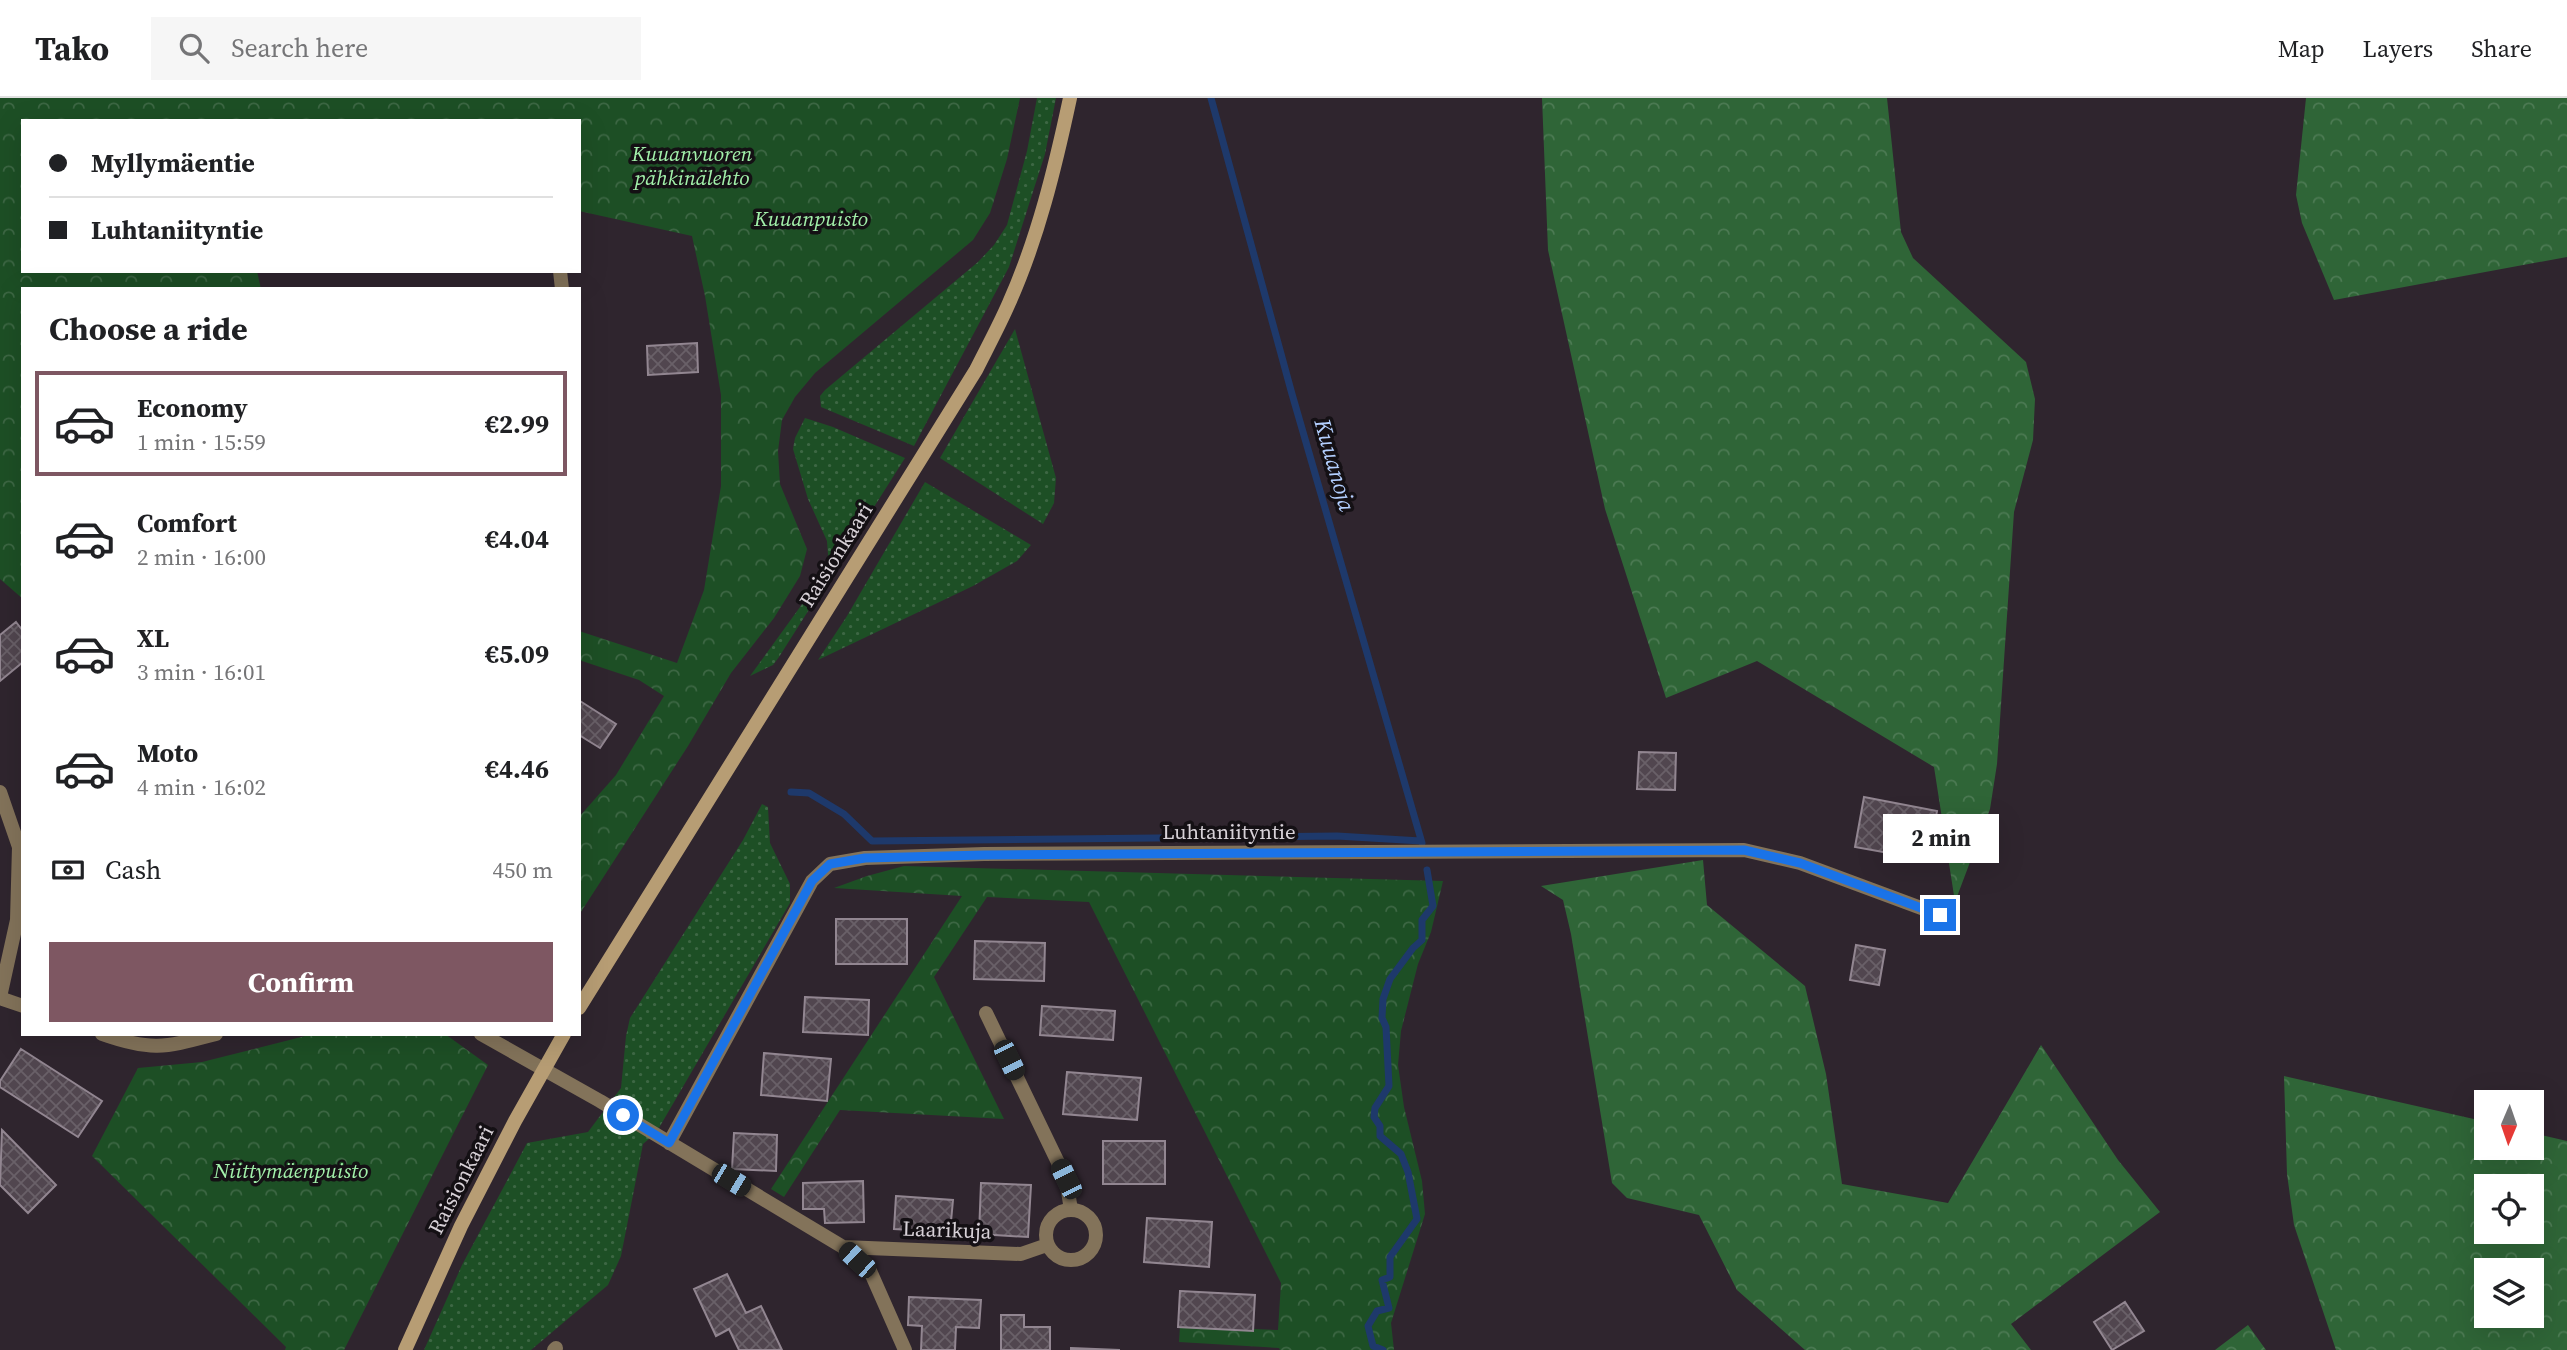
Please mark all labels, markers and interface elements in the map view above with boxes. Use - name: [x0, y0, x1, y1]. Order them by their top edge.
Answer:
- search box: [151, 17, 641, 80]
- text: Tako: [35, 26, 109, 71]
- icon: search: [175, 29, 213, 67]
- text: Search here: [231, 30, 368, 66]
- text: Map: [2278, 32, 2325, 65]
- text: Layers: [2363, 32, 2433, 65]
- text: Share: [2471, 32, 2532, 65]
- park label: Kuuanvuoren pähkinälehto: [631, 139, 752, 192]
- text: Myllymäentie: [91, 145, 255, 181]
- park label: Kuuanpuisto: [753, 204, 868, 233]
- text: Luhtaniityntie: [91, 212, 263, 248]
- text: Choose a ride: [49, 307, 248, 351]
- text: Economy: [137, 390, 248, 426]
- icon: car: [53, 392, 116, 455]
- text: €2.99: [485, 406, 549, 442]
- water label: Kuuanoja: [1306, 414, 1363, 515]
- text: 1 min · 15:59: [137, 426, 266, 458]
- street label: Raisionkaari: [792, 497, 879, 613]
- text: Comfort: [137, 505, 237, 541]
- icon: car: [53, 507, 116, 570]
- text: €4.04: [485, 521, 549, 557]
- text: 2 min · 16:00: [137, 541, 266, 573]
- text: XL: [137, 620, 169, 656]
- icon: car: [53, 622, 116, 685]
- text: €5.09: [485, 636, 549, 672]
- text: 3 min · 16:01: [137, 656, 266, 688]
- text: Moto: [137, 735, 198, 771]
- icon: car: [53, 737, 116, 800]
- text: €4.46: [485, 751, 549, 787]
- text: 4 min · 16:02: [137, 771, 266, 803]
- callout: 2 min: [1882, 814, 1998, 862]
- street label: Luhtaniityntie: [1162, 817, 1296, 846]
- text: 2 min: [1911, 822, 1971, 854]
- icon: cash: [49, 851, 87, 889]
- text: Cash: [105, 852, 161, 888]
- text: 450 m: [492, 854, 553, 886]
- route end: [1924, 899, 1956, 931]
- button: Confirm: [49, 942, 553, 1022]
- car: [991, 1037, 1028, 1083]
- north arrow: [2474, 1090, 2544, 1160]
- map controls: [2474, 1090, 2544, 1328]
- route start: [607, 1099, 639, 1131]
- street label: Raisionkaari: [421, 1121, 500, 1239]
- park label: Niittymäenpuisto: [213, 1156, 368, 1185]
- car: [1048, 1156, 1085, 1202]
- car: [708, 1160, 755, 1200]
- button: locate: [2474, 1174, 2544, 1244]
- street label: Laarikuja: [902, 1213, 992, 1246]
- car: [835, 1238, 880, 1282]
- button: layers: [2474, 1258, 2544, 1328]

